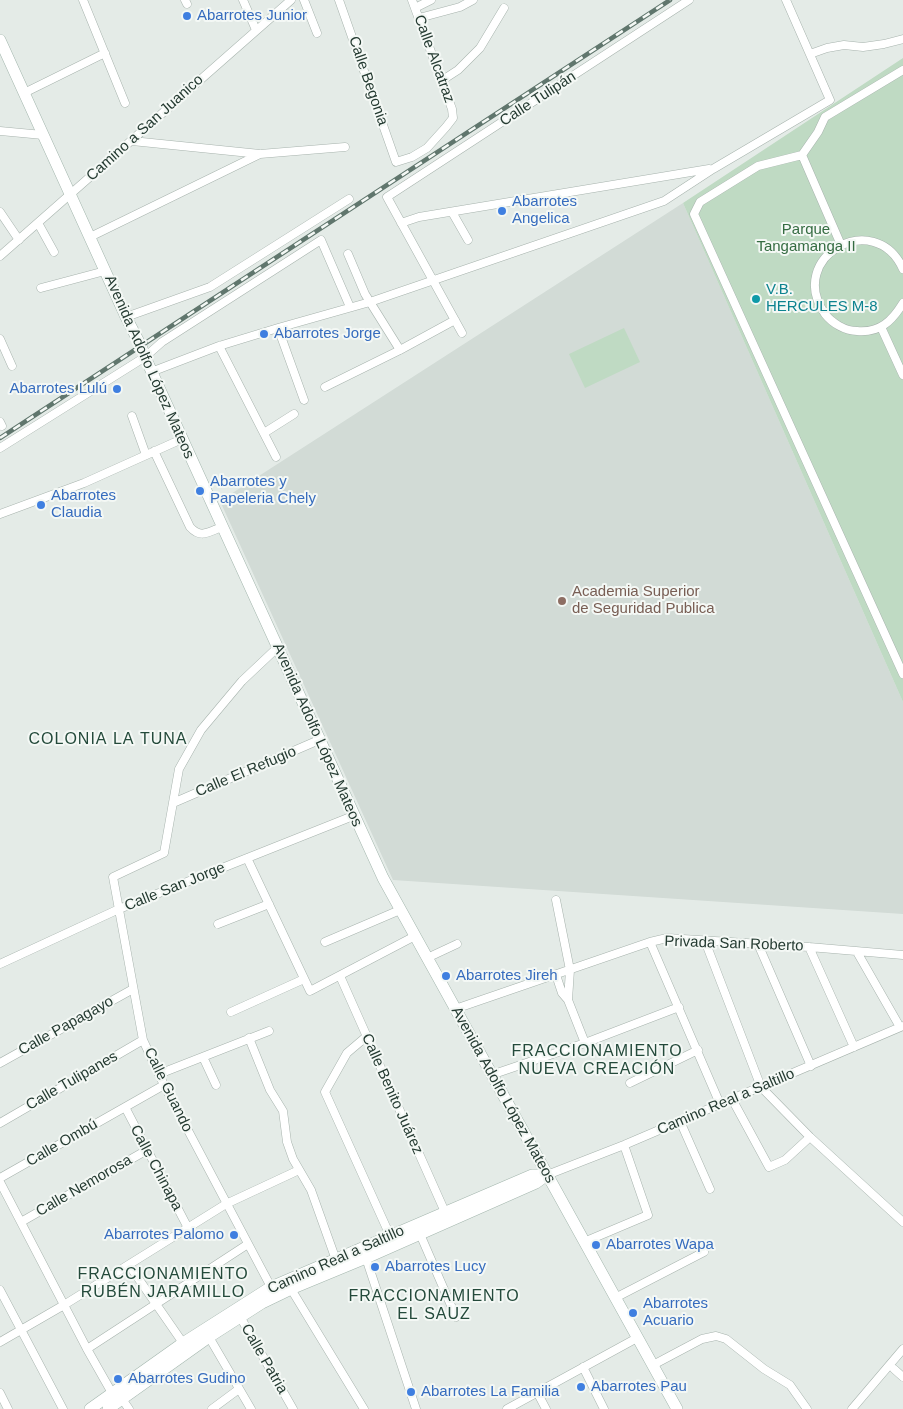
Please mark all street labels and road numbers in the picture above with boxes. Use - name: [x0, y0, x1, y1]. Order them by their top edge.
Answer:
- street label: Calle Alcatraz: [410, 12, 458, 106]
- street label: Calle Begonia: [344, 34, 392, 128]
- street label: Calle Tulipán: [497, 68, 579, 130]
- street label: Camino a San Juanico: [83, 71, 207, 185]
- street label: Avenida Adolfo López Mateos: [100, 272, 198, 462]
- street label: Avenida Adolfo López Mateos: [268, 640, 366, 830]
- street label: Calle El Refugio: [193, 743, 299, 801]
- street label: Calle San Jorge: [122, 859, 228, 915]
- street label: Privada San Roberto: [664, 933, 804, 955]
- street label: Calle Papagayo: [15, 992, 117, 1060]
- street label: Avenida Adolfo López Mateos: [447, 1004, 559, 1186]
- street label: Calle Benito Juárez: [357, 1031, 427, 1157]
- street label: Calle Guando: [140, 1045, 196, 1135]
- street label: Calle Tulipanes: [23, 1047, 121, 1115]
- street label: Camino Real a Saltillo: [655, 1065, 797, 1139]
- street label: Calle Ombú: [23, 1115, 101, 1171]
- street label: Calle Chinapa: [126, 1122, 186, 1214]
- street label: Calle Nemorosa: [33, 1151, 135, 1221]
- street label: Camino Real a Saltillo: [265, 1222, 407, 1298]
- street label: Calle Patria: [237, 1321, 291, 1397]

